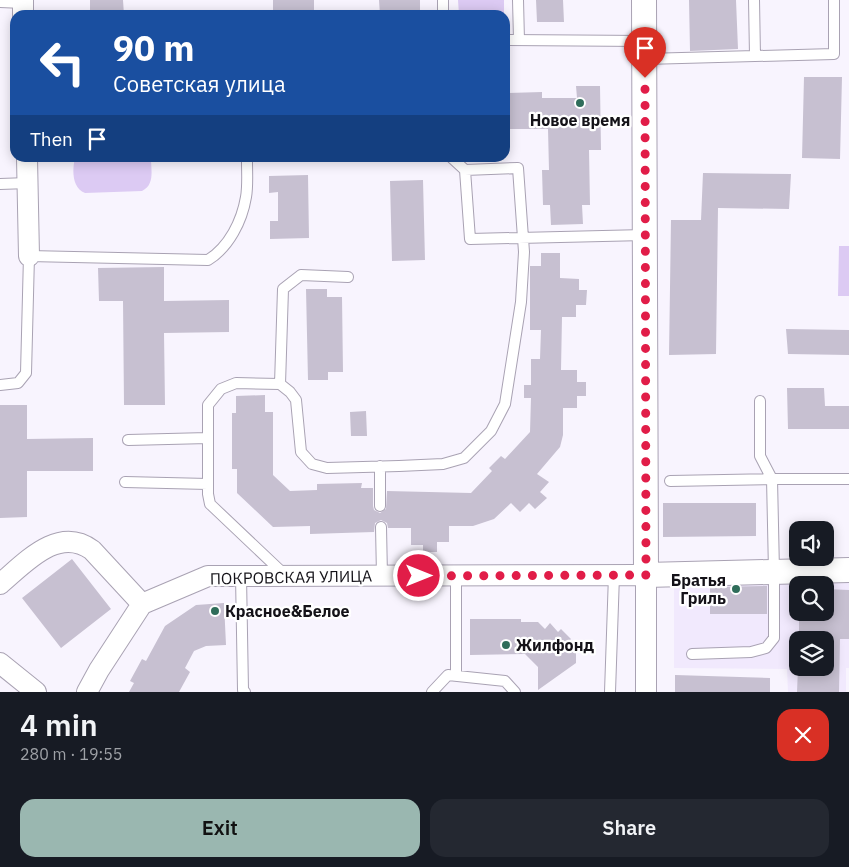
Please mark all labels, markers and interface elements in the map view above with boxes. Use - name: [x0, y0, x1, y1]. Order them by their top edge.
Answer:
- text: 90 m: [113, 25, 195, 71]
- pin: [624, 27, 666, 78]
- icon: left: [30, 30, 95, 95]
- icon: arrive: [631, 34, 659, 62]
- text: Советская улица: [113, 69, 286, 98]
- marker: Новое время: [574, 97, 586, 109]
- place label: Новое время: [530, 110, 630, 130]
- icon: arrive: [83, 125, 111, 153]
- text: Then: [30, 127, 73, 151]
- map controls: [789, 521, 834, 676]
- button: sound: [789, 521, 834, 566]
- position arrow: [392, 549, 444, 601]
- street label: ПОКРОВСКАЯ УЛИЦА: [210, 566, 372, 588]
- place label: Братья Гриль: [671, 570, 726, 608]
- button: search: [789, 576, 834, 621]
- marker: Братья Гриль: [730, 583, 742, 595]
- place label: Красное&Белое: [225, 601, 349, 621]
- marker: Красное&Белое: [209, 605, 221, 617]
- button: layers: [789, 631, 834, 676]
- place label: Жилфонд: [516, 635, 594, 655]
- marker: Жилфонд: [500, 639, 512, 651]
- text: 4 min: [20, 705, 98, 744]
- button: close: [777, 709, 829, 761]
- text: 280 m · 19:55: [20, 744, 122, 764]
- button: Exit: [20, 799, 420, 857]
- button: Share: [430, 799, 829, 857]

